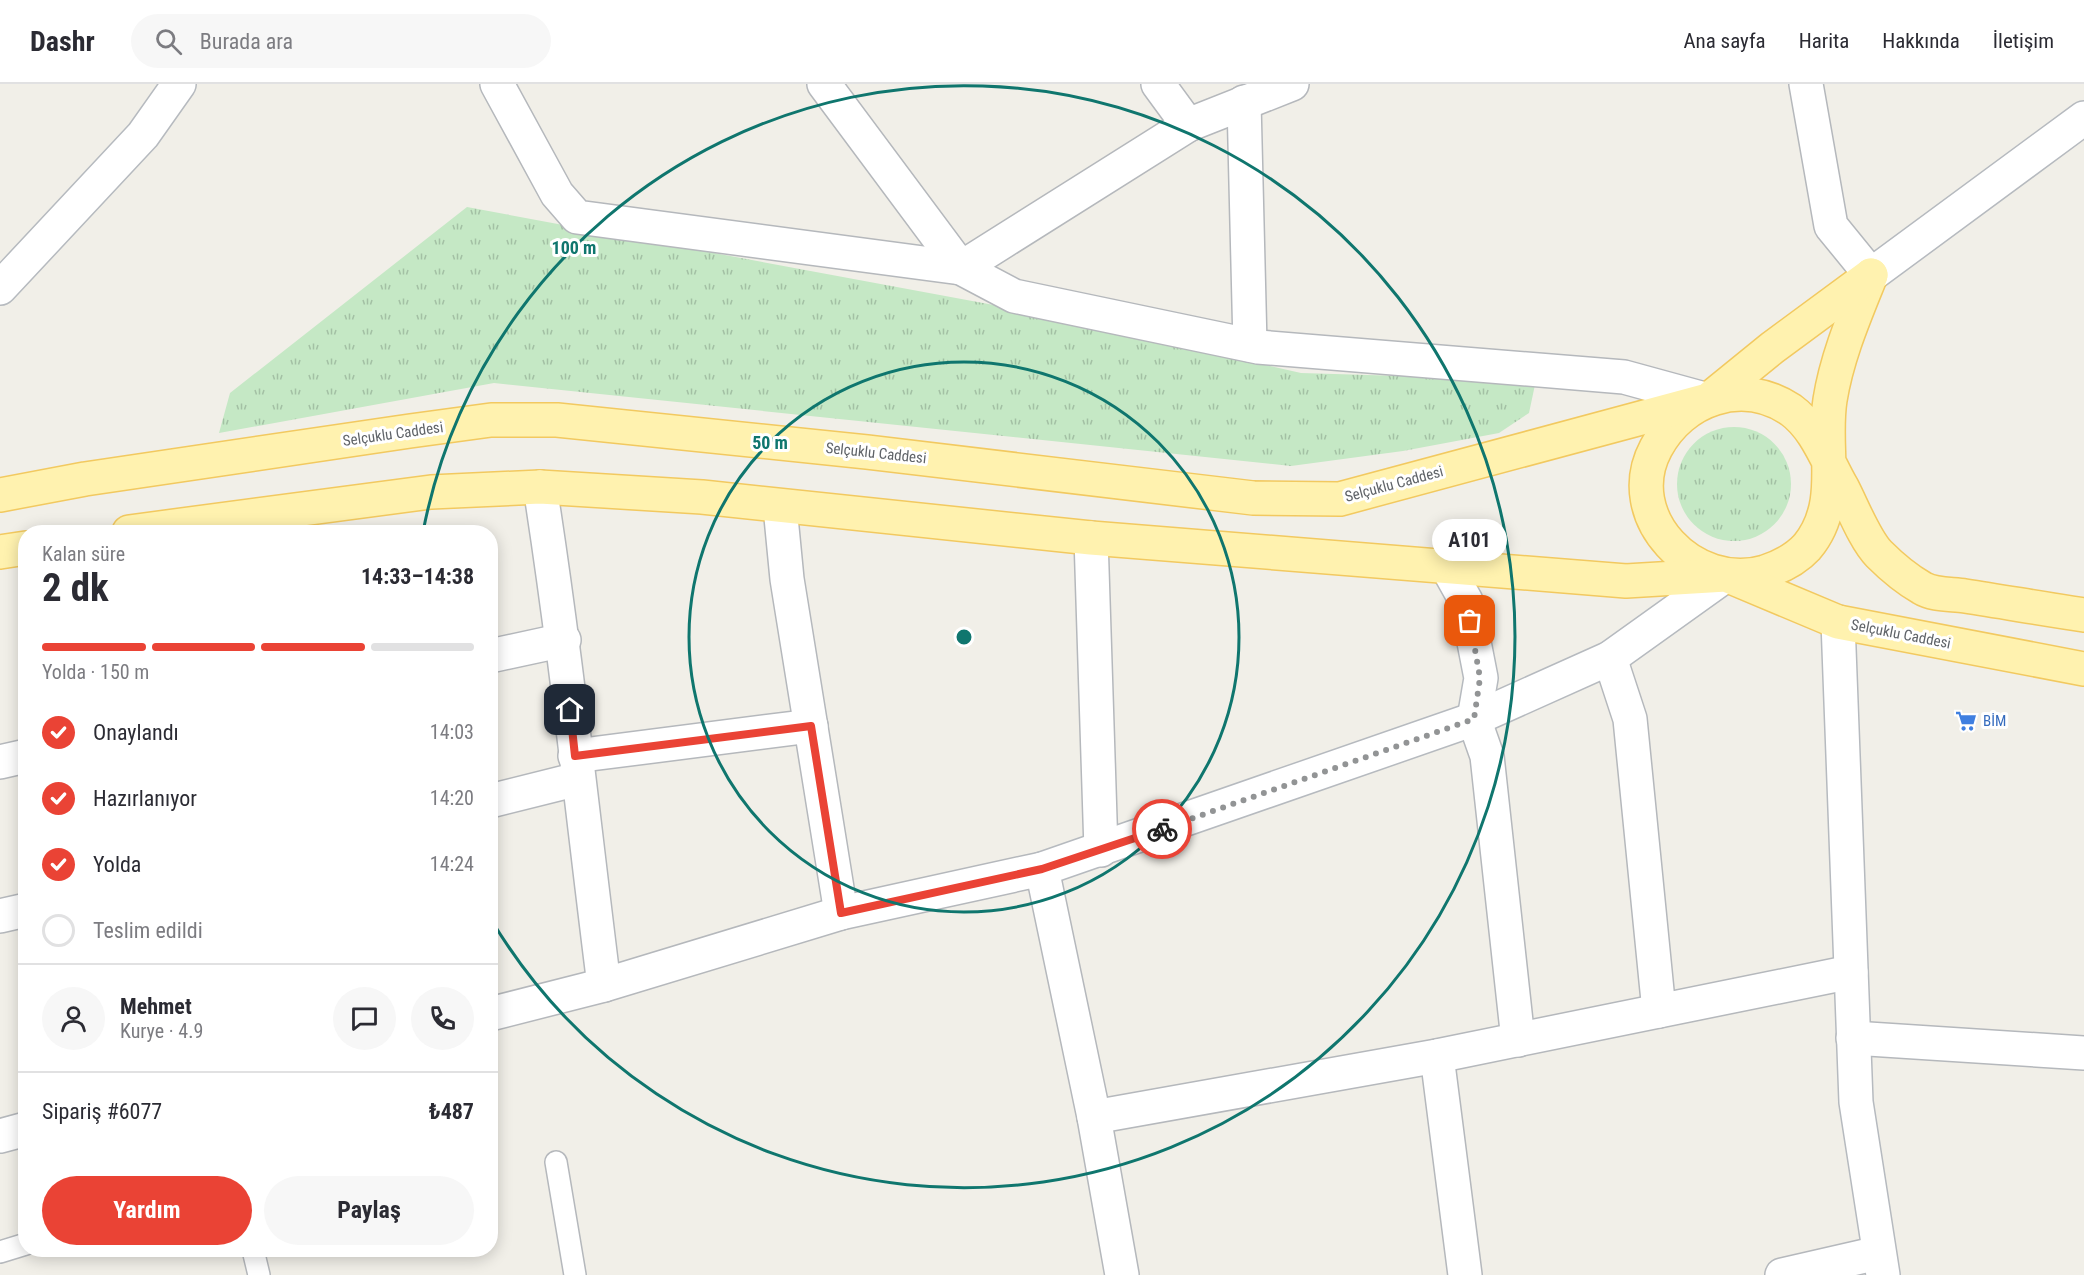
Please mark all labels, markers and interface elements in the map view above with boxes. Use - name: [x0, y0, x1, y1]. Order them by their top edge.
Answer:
- search box: [131, 14, 551, 68]
- text: Dashr: [30, 25, 95, 58]
- icon: search: [152, 25, 185, 58]
- text: Burada ara: [200, 29, 293, 54]
- text: Ana sayfa: [1683, 29, 1766, 53]
- text: Harita: [1799, 29, 1849, 53]
- text: Hakkında: [1882, 29, 1960, 53]
- text: İletişim: [1993, 29, 2054, 53]
- text: 100 m: [552, 237, 596, 258]
- street label: Selçuklu Caddesi: [342, 418, 444, 450]
- text: 50 m: [752, 432, 788, 453]
- street label: Selçuklu Caddesi: [825, 439, 927, 467]
- street label: Selçuklu Caddesi: [1343, 462, 1445, 506]
- callout: A101: [1432, 519, 1508, 561]
- text: A101: [1448, 528, 1491, 552]
- text: Kalan süre: [42, 542, 125, 566]
- text: 14:33–14:38: [361, 564, 474, 589]
- text: 2 dk: [42, 565, 109, 611]
- pin: [1444, 595, 1495, 646]
- icon: bag: [1453, 604, 1486, 637]
- street label: Selçuklu Caddesi: [1850, 616, 1952, 652]
- centre of rings: [954, 627, 974, 647]
- text: Yolda · 150 m: [42, 660, 149, 684]
- pin: [544, 684, 595, 735]
- icon: home: [553, 693, 586, 726]
- supermarket icon: BİM: [1954, 709, 1978, 733]
- place label: BİM: [1983, 712, 2006, 730]
- icon: check: [42, 716, 75, 749]
- text: Onaylandı: [93, 720, 179, 745]
- text: 14:03: [430, 720, 474, 744]
- icon: check: [42, 782, 75, 815]
- text: Hazırlanıyor: [93, 786, 197, 811]
- text: 14:20: [430, 786, 474, 810]
- courier: [1132, 799, 1192, 859]
- icon: bike: [1146, 813, 1179, 846]
- icon: check: [42, 848, 75, 881]
- text: Yolda: [93, 852, 141, 877]
- text: 14:24: [430, 852, 474, 876]
- text: Teslim edildi: [93, 918, 203, 943]
- button: person: [42, 987, 105, 1050]
- button: chat: [333, 987, 396, 1050]
- button: phone: [411, 987, 474, 1050]
- text: Mehmet: [120, 994, 192, 1019]
- text: Kurye · 4.9: [120, 1019, 203, 1043]
- text: Sipariş #6077: [42, 1099, 162, 1124]
- text: ₺487: [429, 1099, 474, 1124]
- button: Yardım: [42, 1176, 252, 1245]
- button: Paylaş: [264, 1176, 474, 1245]

